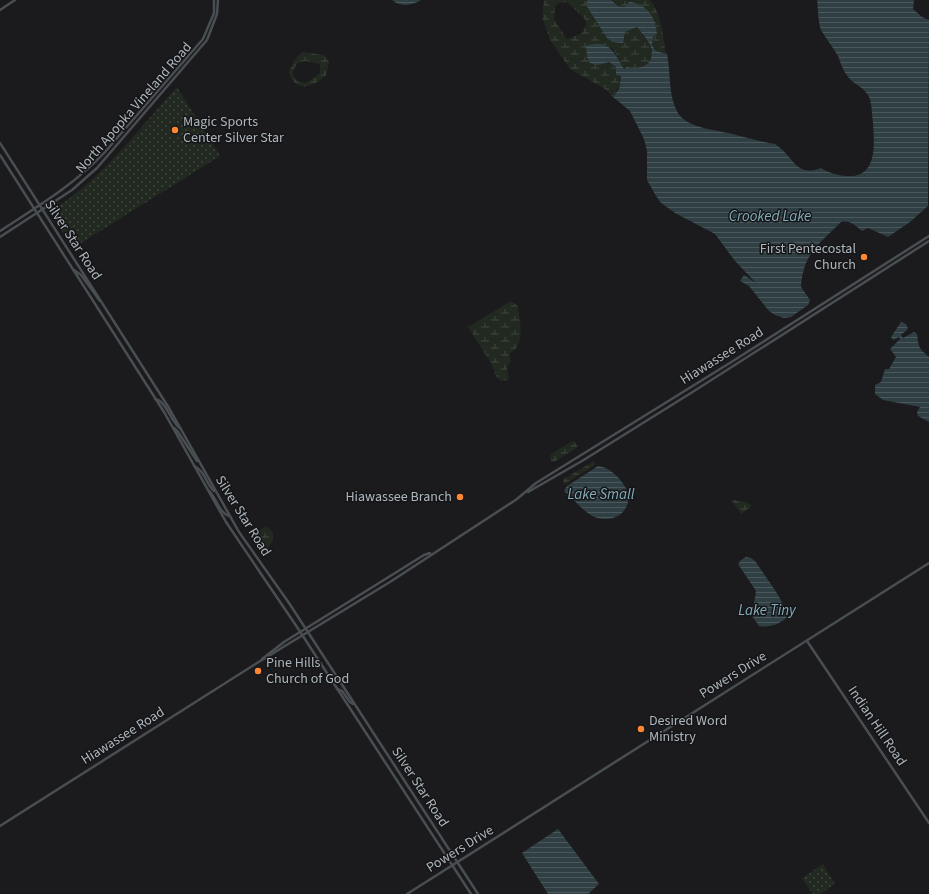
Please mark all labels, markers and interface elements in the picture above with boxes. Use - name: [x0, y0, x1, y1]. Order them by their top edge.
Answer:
- street label: North Apopka Vineland Road: [71, 38, 197, 178]
- place label: Magic Sports Center Silver Star: [183, 112, 284, 148]
- marker: Magic Sports Center Silver Star: [170, 125, 180, 135]
- street label: Silver Star Road: [40, 196, 106, 284]
- water label: Crooked Lake: [729, 206, 811, 227]
- place label: First Pentecostal Church: [760, 239, 856, 275]
- marker: First Pentecostal Church: [859, 252, 869, 262]
- street label: Hiawassee Road: [676, 322, 768, 390]
- street label: Silver Star Road: [210, 472, 276, 560]
- water label: Lake Small: [568, 484, 635, 505]
- place label: Hiawassee Branch: [345, 487, 452, 507]
- marker: Hiawassee Branch: [455, 492, 465, 502]
- water label: Lake Tiny: [738, 600, 797, 621]
- street label: Powers Drive: [696, 646, 771, 704]
- place label: Pine Hills Church of God: [266, 653, 349, 689]
- marker: Pine Hills Church of God: [253, 666, 263, 676]
- street label: Indian Hill Road: [843, 682, 911, 770]
- street label: Hiawassee Road: [77, 702, 169, 770]
- place label: Desired Word Ministry: [649, 711, 727, 747]
- marker: Desired Word Ministry: [636, 724, 646, 734]
- street label: Silver Star Road: [387, 743, 453, 831]
- street label: Powers Drive: [423, 820, 498, 878]

